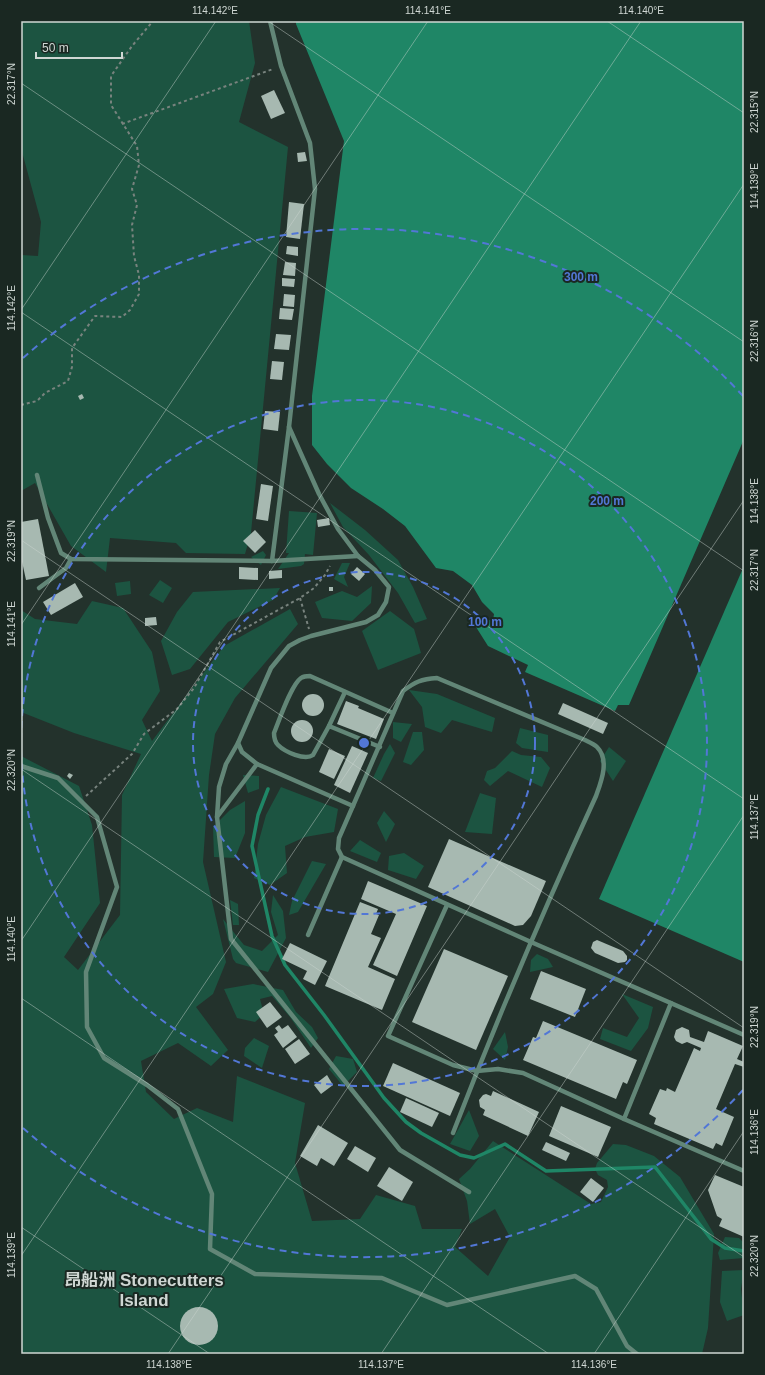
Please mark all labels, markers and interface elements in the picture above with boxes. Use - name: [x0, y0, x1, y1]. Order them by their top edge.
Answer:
- text: 114.142°E: [192, 5, 238, 16]
- text: 114.141°E: [405, 5, 451, 16]
- text: 114.140°E: [618, 5, 664, 16]
- scale bar: [36, 34, 122, 60]
- text: 50 m: [42, 41, 69, 55]
- text: 22.317°N: [6, 63, 17, 105]
- text: 22.315°N: [749, 91, 760, 133]
- text: 114.139°E: [749, 163, 760, 209]
- text: 300 m: [564, 270, 598, 284]
- text: 114.142°E: [6, 285, 17, 331]
- text: 22.316°N: [749, 320, 760, 362]
- text: 114.138°E: [749, 478, 760, 524]
- text: 200 m: [590, 494, 624, 508]
- text: 22.319°N: [6, 520, 17, 562]
- text: 22.317°N: [749, 549, 760, 591]
- text: 114.141°E: [6, 601, 17, 647]
- text: 100 m: [468, 615, 502, 629]
- centre of rings: [357, 736, 371, 750]
- text: 22.320°N: [6, 749, 17, 791]
- text: 114.137°E: [749, 794, 760, 840]
- text: 114.140°E: [6, 916, 17, 962]
- text: 22.319°N: [749, 1006, 760, 1048]
- text: 114.136°E: [749, 1109, 760, 1155]
- text: 114.139°E: [6, 1232, 17, 1278]
- text: 22.320°N: [749, 1235, 760, 1277]
- district label: 昂船洲 Stonecutters Island: [64, 1271, 224, 1310]
- text: 114.138°E: [146, 1359, 192, 1370]
- text: 114.137°E: [358, 1359, 404, 1370]
- text: 114.136°E: [571, 1359, 617, 1370]

